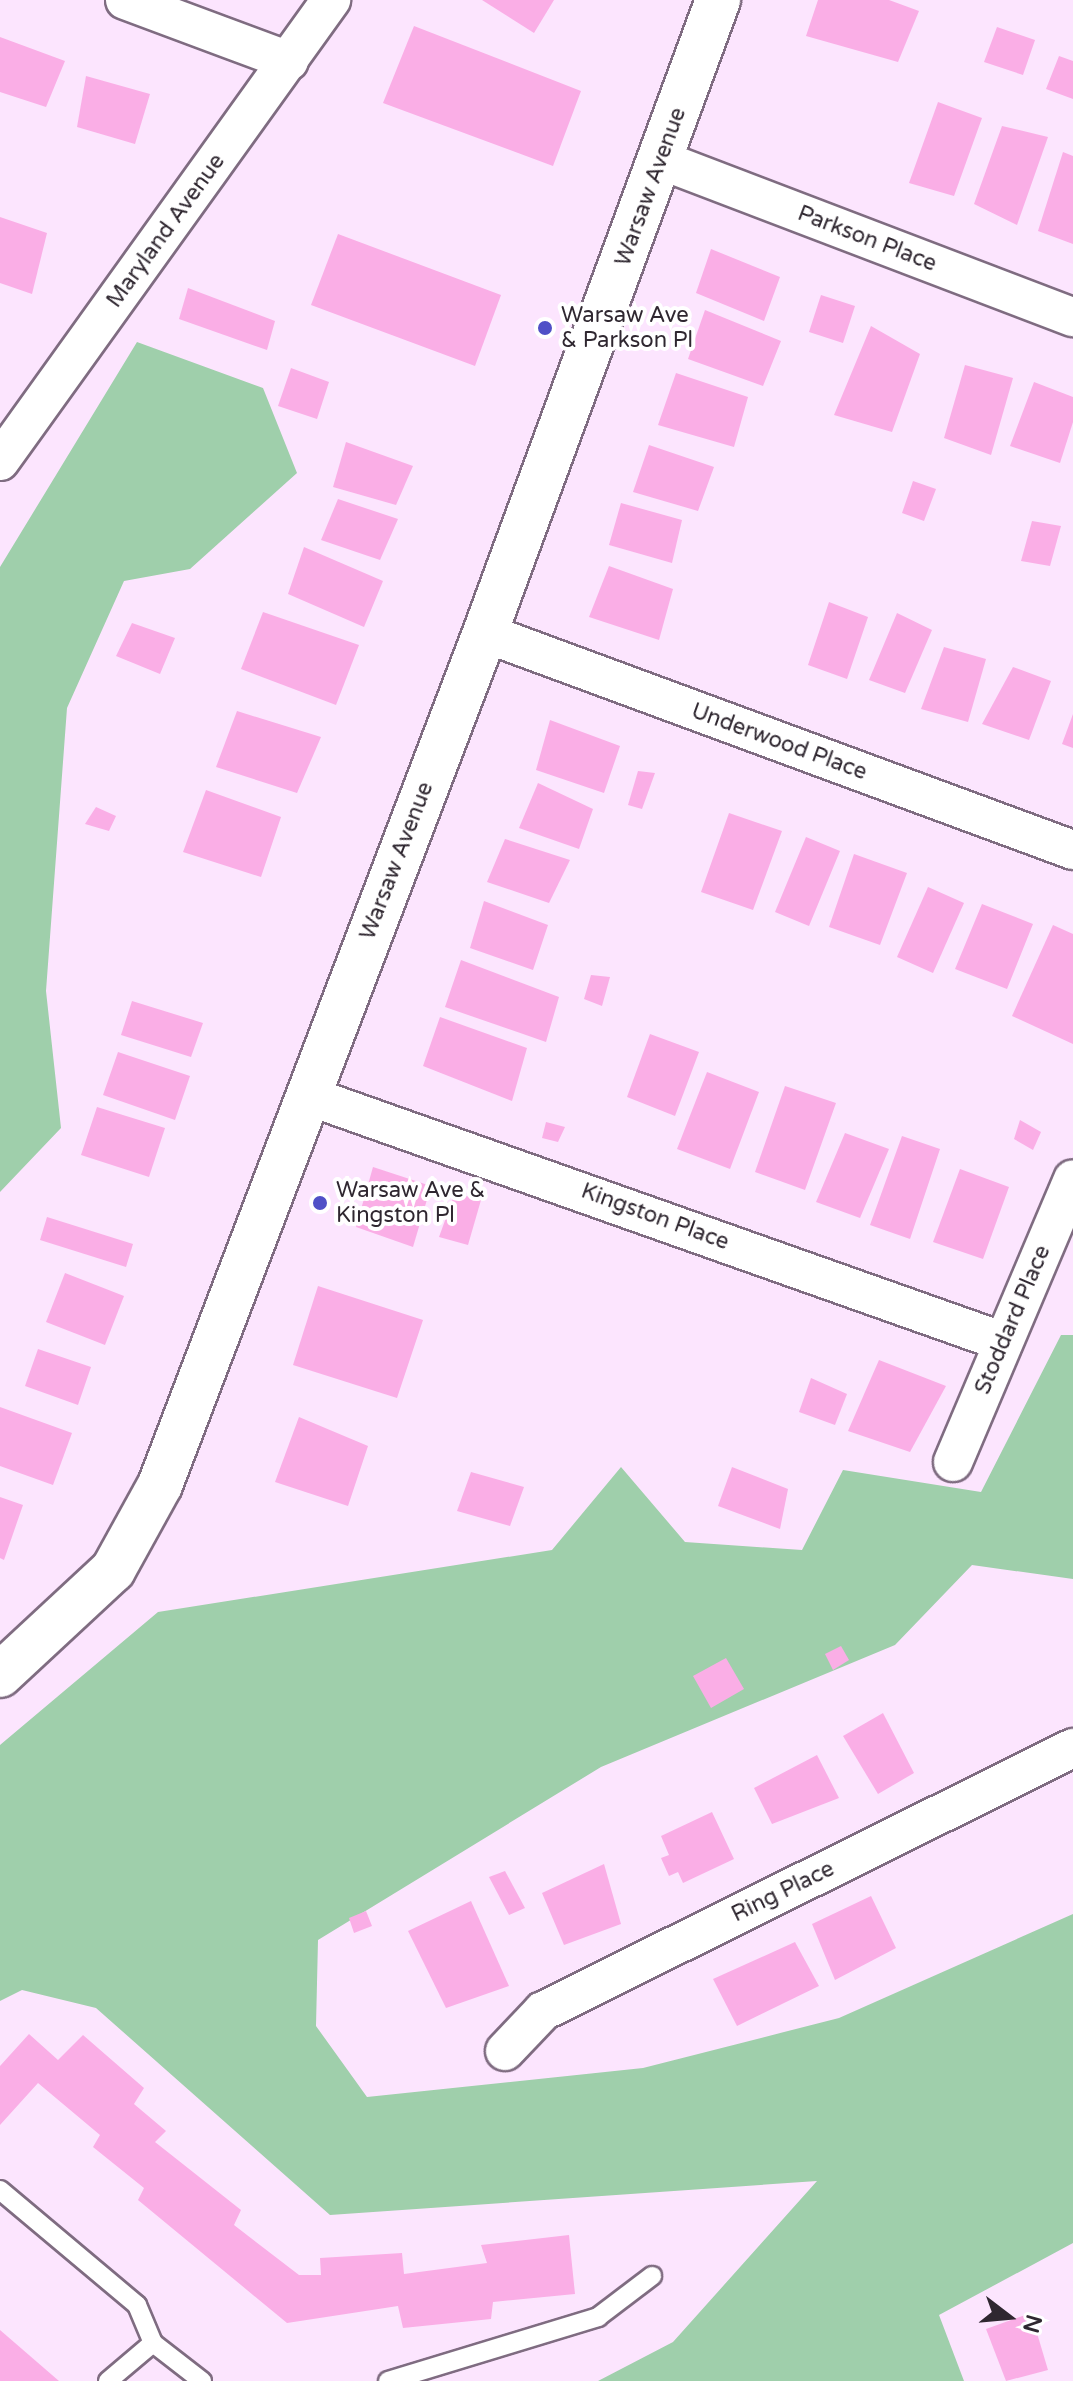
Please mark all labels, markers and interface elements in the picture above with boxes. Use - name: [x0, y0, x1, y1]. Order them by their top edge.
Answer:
- street label: Warsaw Avenue: [610, 104, 692, 270]
- street label: Maryland Avenue: [101, 149, 231, 313]
- street label: Parkson Place: [794, 200, 940, 278]
- place label: Warsaw Ave & Parkson Pl: [561, 302, 693, 354]
- marker: Warsaw Ave & Parkson Pl: [536, 319, 554, 337]
- street label: Underwood Place: [688, 698, 870, 786]
- street label: Warsaw Avenue: [355, 778, 439, 944]
- place label: Warsaw Ave & Kingston Pl: [336, 1177, 485, 1228]
- street label: Kingston Place: [578, 1178, 732, 1256]
- marker: Warsaw Ave & Kingston Pl: [311, 1194, 329, 1212]
- street label: Stoddard Place: [970, 1242, 1056, 1398]
- street label: Ring Place: [727, 1856, 839, 1928]
- north arrow: [969, 2277, 1049, 2357]
- text: N: [1017, 2312, 1047, 2336]

